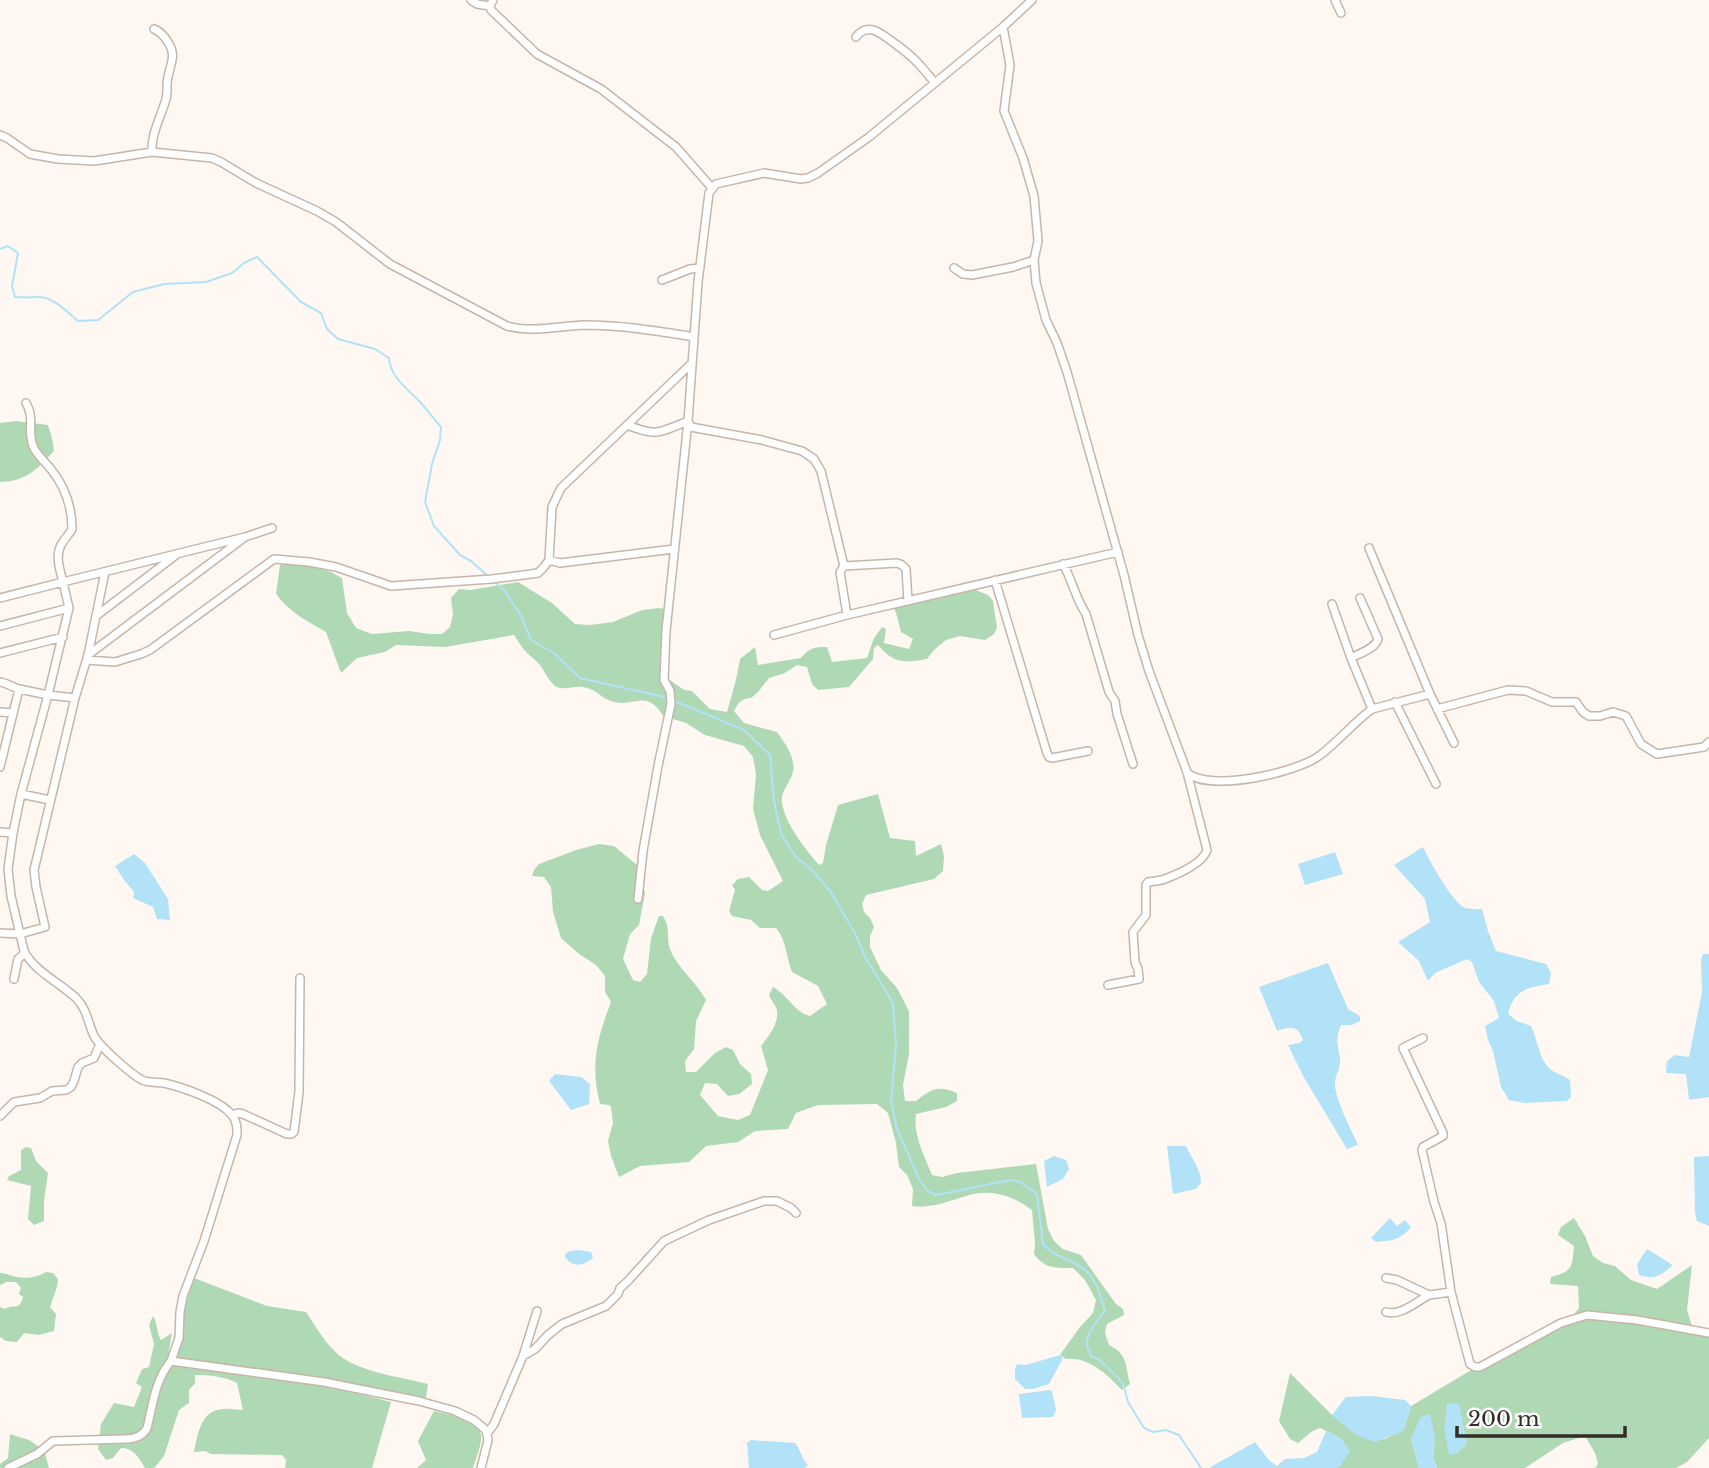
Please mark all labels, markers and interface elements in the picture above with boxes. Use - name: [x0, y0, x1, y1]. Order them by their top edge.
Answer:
- scale bar: [1457, 1394, 1625, 1438]
- text: 200 m: [1468, 1406, 1540, 1432]

